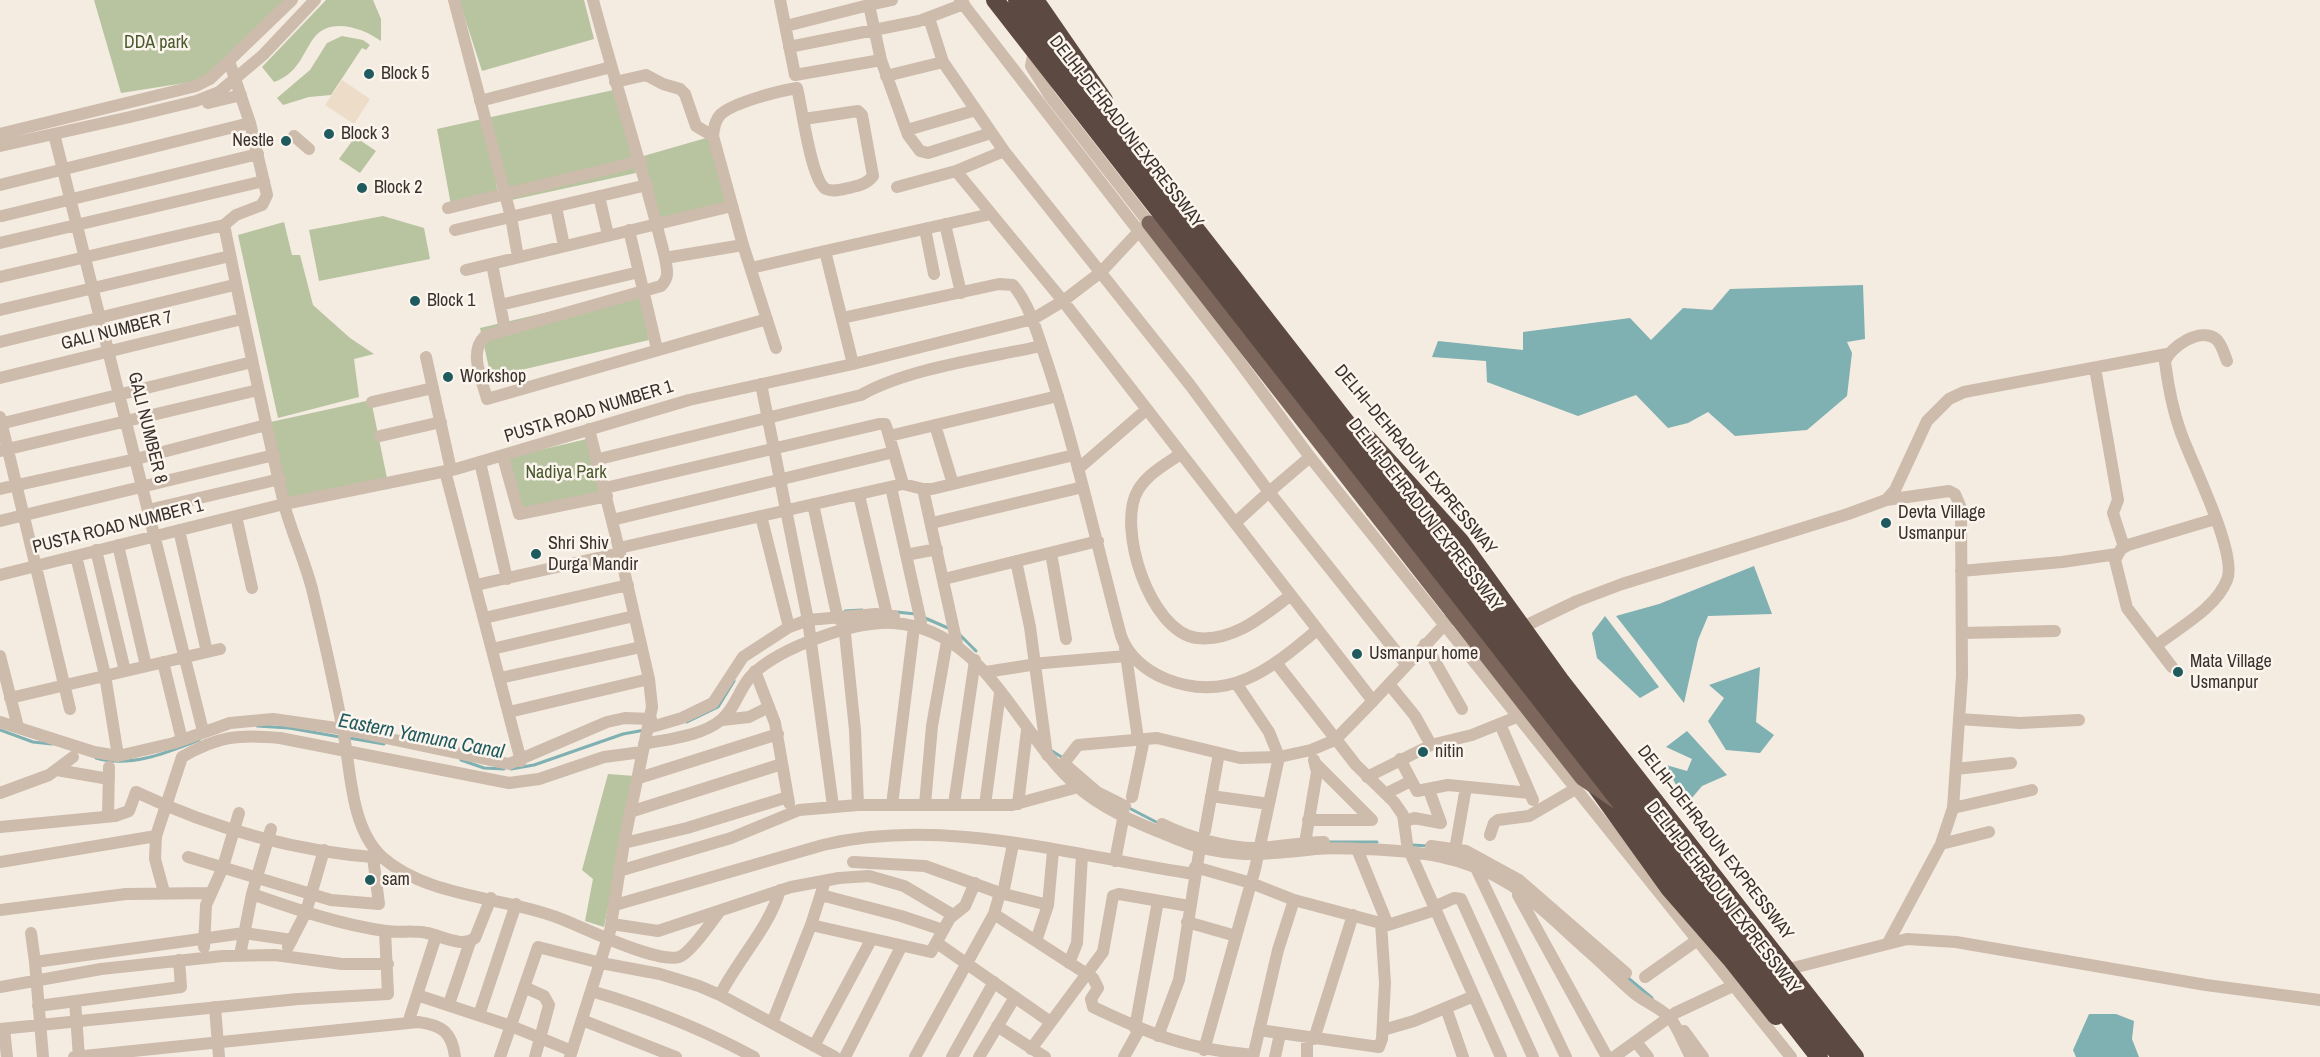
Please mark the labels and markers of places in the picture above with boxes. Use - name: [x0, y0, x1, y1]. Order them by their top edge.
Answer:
- place label: Block 5: [381, 63, 429, 85]
- marker: Block 5: [362, 67, 376, 81]
- place label: Block 3: [341, 123, 389, 145]
- marker: Block 3: [322, 127, 336, 141]
- place label: Nestle: [232, 130, 274, 152]
- marker: Nestle: [279, 134, 293, 148]
- place label: Block 2: [374, 177, 422, 199]
- marker: Block 2: [355, 181, 369, 195]
- place label: Block 1: [427, 290, 475, 312]
- marker: Block 1: [408, 294, 422, 308]
- place label: Workshop: [460, 366, 526, 388]
- marker: Workshop: [441, 370, 455, 384]
- place label: Devta Village Usmanpur: [1898, 502, 1986, 544]
- marker: Devta Village Usmanpur: [1879, 516, 1893, 530]
- place label: Shri Shiv Durga Mandir: [548, 533, 638, 576]
- marker: Shri Shiv Durga Mandir: [529, 547, 543, 561]
- place label: Usmanpur home: [1369, 643, 1478, 665]
- marker: Usmanpur home: [1350, 647, 1364, 661]
- place label: Mata Village Usmanpur: [2190, 651, 2272, 694]
- marker: Mata Village Usmanpur: [2171, 665, 2185, 679]
- place label: nitin: [1435, 741, 1464, 763]
- marker: nitin: [1416, 745, 1430, 759]
- place label: sam: [382, 869, 410, 891]
- marker: sam: [363, 873, 377, 887]

